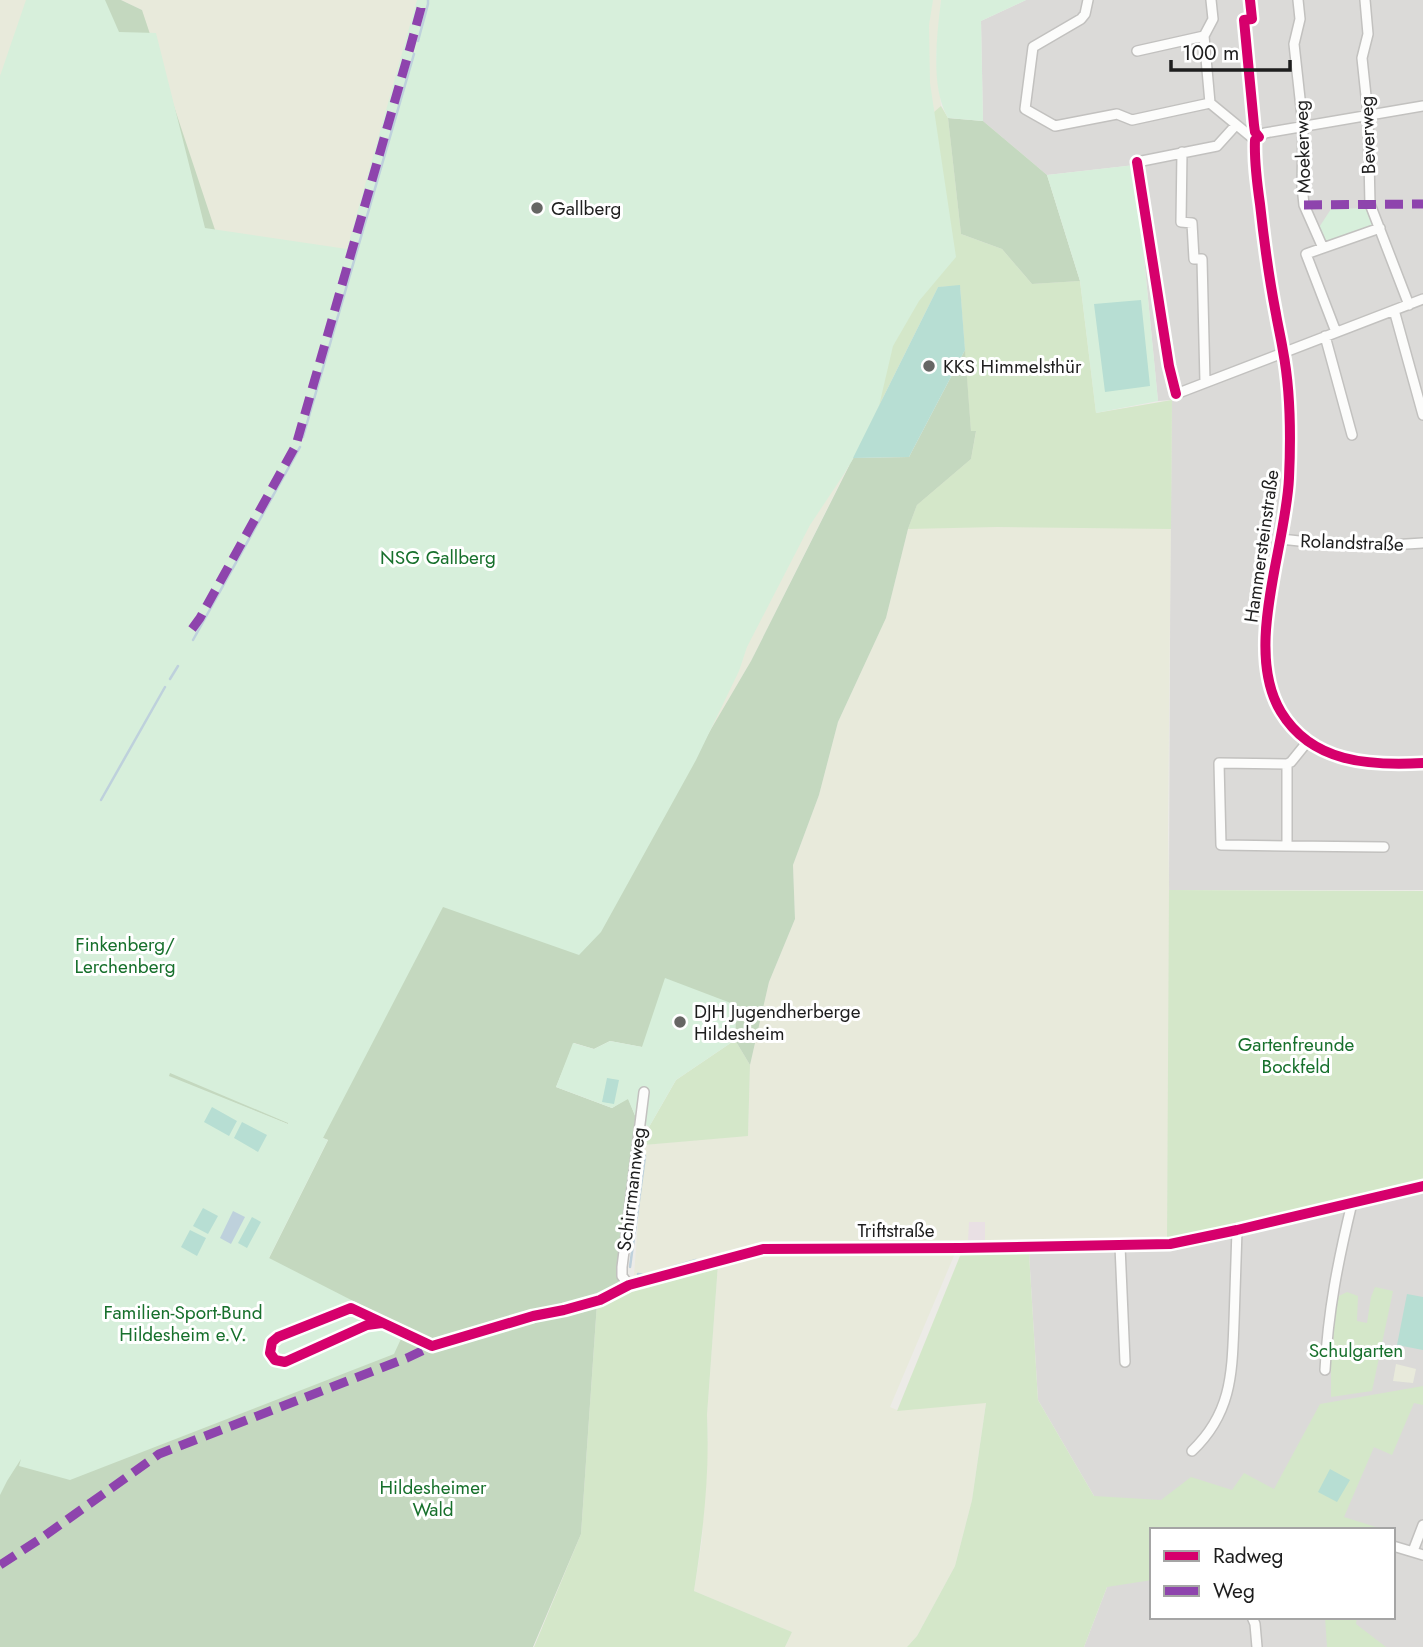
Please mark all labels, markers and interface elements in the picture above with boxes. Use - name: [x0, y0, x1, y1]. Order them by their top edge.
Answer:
- scale bar: [1171, 28, 1290, 72]
- text: 100 m: [1182, 38, 1239, 68]
- street label: Beverweg: [1353, 95, 1382, 175]
- street label: Moekerweg: [1287, 100, 1318, 194]
- place label: Gallberg: [551, 195, 621, 222]
- marker: Gallberg: [529, 200, 545, 216]
- place label: KKS Himmelsthür: [943, 353, 1082, 380]
- marker: KKS Himmelsthür: [921, 358, 937, 374]
- street label: Hammersteinstraße: [1237, 468, 1286, 624]
- street label: Rolandstraße: [1300, 527, 1404, 558]
- park label: NSG Gallberg: [380, 544, 496, 571]
- park label: Finkenberg/ Lerchenberg: [74, 931, 176, 980]
- place label: DJH Jugendherberge Hildesheim: [694, 998, 861, 1047]
- marker: DJH Jugendherberge Hildesheim: [672, 1014, 688, 1030]
- park label: Gartenfreunde Bockfeld: [1238, 1031, 1355, 1080]
- street label: Schirrmannweg: [611, 1126, 652, 1252]
- street label: Triftstraße: [857, 1217, 935, 1244]
- park label: Familien-Sport-Bund Hildesheim e.V.: [104, 1299, 262, 1348]
- park label: Schulgarten: [1309, 1337, 1403, 1364]
- park label: Hildesheimer Wald: [380, 1474, 487, 1523]
- legend: [1150, 1528, 1395, 1619]
- text: Radweg: [1213, 1541, 1284, 1571]
- text: Weg: [1213, 1576, 1255, 1606]

